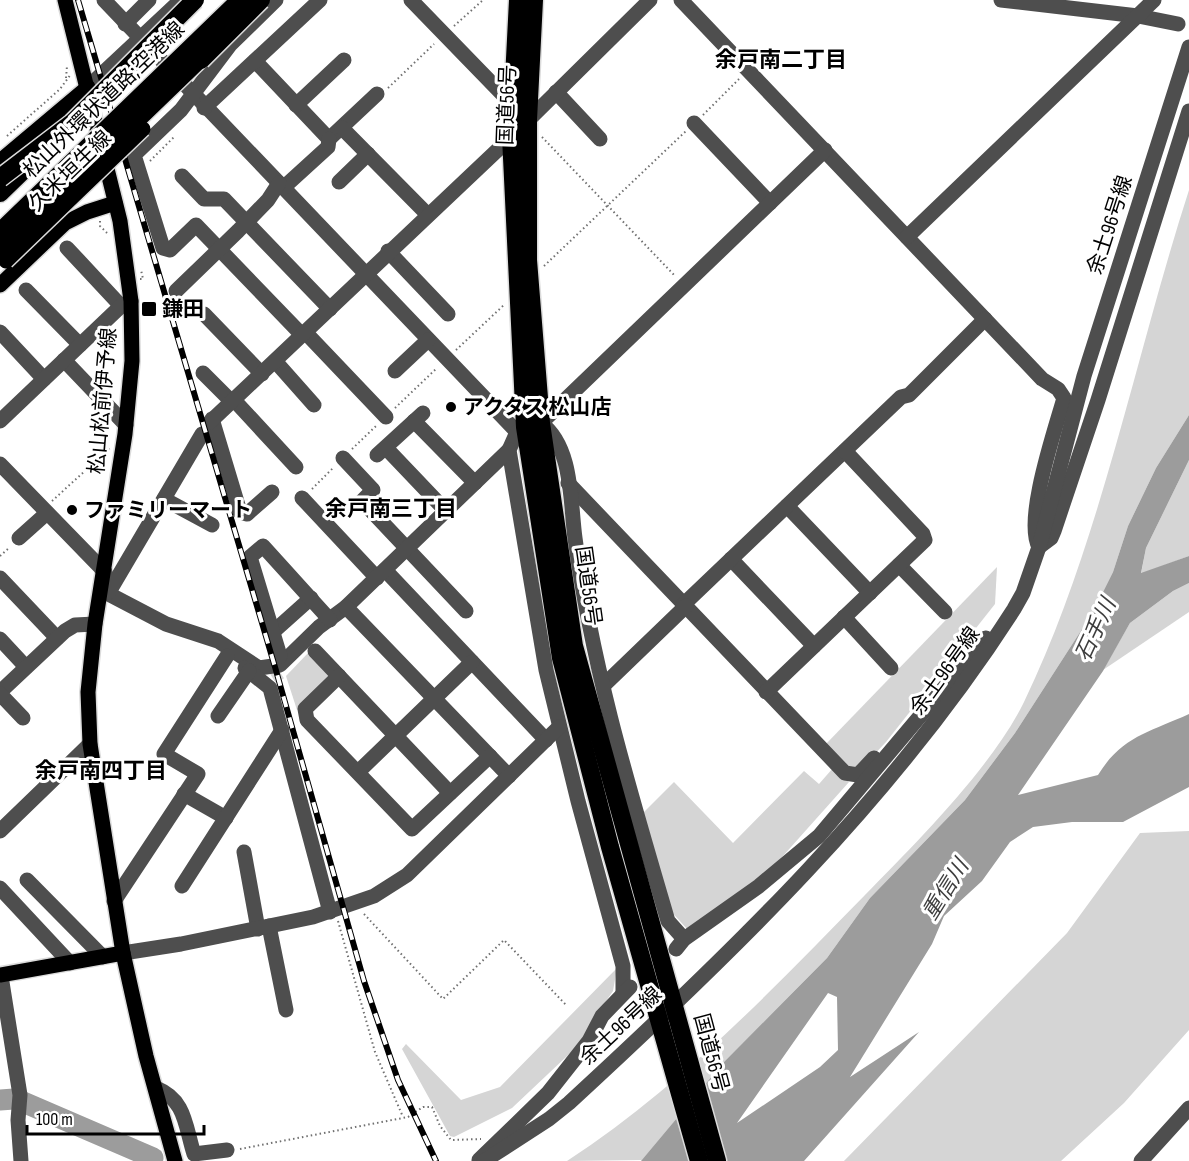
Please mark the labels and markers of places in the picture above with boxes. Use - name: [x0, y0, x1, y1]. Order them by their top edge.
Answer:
- place label: 鎌田: [162, 297, 204, 322]
- marker: 鎌田: [140, 300, 158, 318]
- place label: アクタス 松山店: [463, 395, 611, 420]
- marker: アクタス 松山店: [444, 400, 458, 414]
- place label: ファミリーマート: [84, 498, 252, 523]
- marker: ファミリーマート: [65, 503, 79, 517]

